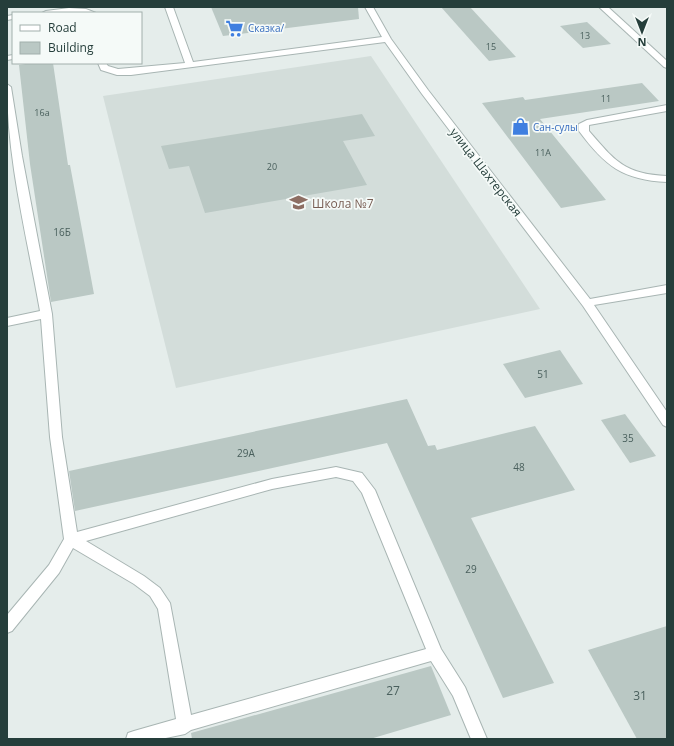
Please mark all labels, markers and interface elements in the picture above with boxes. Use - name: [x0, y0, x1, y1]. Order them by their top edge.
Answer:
- legend: [12, 12, 142, 64]
- north arrow: [622, 12, 662, 52]
- supermarket icon: Сказка/: [225, 18, 245, 38]
- text: Road: [48, 19, 77, 36]
- place label: Сказка/: [248, 21, 285, 35]
- house number: 13: [580, 29, 590, 42]
- text: N: [638, 35, 646, 50]
- text: Building: [48, 39, 94, 56]
- house number: 15: [486, 40, 496, 53]
- house number: 11: [601, 92, 611, 105]
- house number: 16а: [34, 106, 50, 119]
- shop icon: Сан-сулы: [510, 117, 530, 137]
- place label: Сан-сулы: [533, 120, 578, 134]
- street label: улица Шахтерская: [446, 124, 526, 220]
- house number: 11А: [535, 146, 551, 159]
- house number: 20: [267, 160, 277, 173]
- school or university icon: Школа №7: [289, 193, 309, 213]
- place label: Школа №7: [312, 195, 374, 212]
- house number: 16Б: [53, 225, 71, 239]
- house number: 51: [537, 367, 549, 381]
- house number: 35: [622, 431, 634, 445]
- house number: 29А: [237, 446, 256, 460]
- house number: 48: [513, 460, 525, 474]
- house number: 29: [465, 562, 477, 576]
- house number: 27: [386, 682, 400, 699]
- house number: 31: [633, 687, 647, 704]

